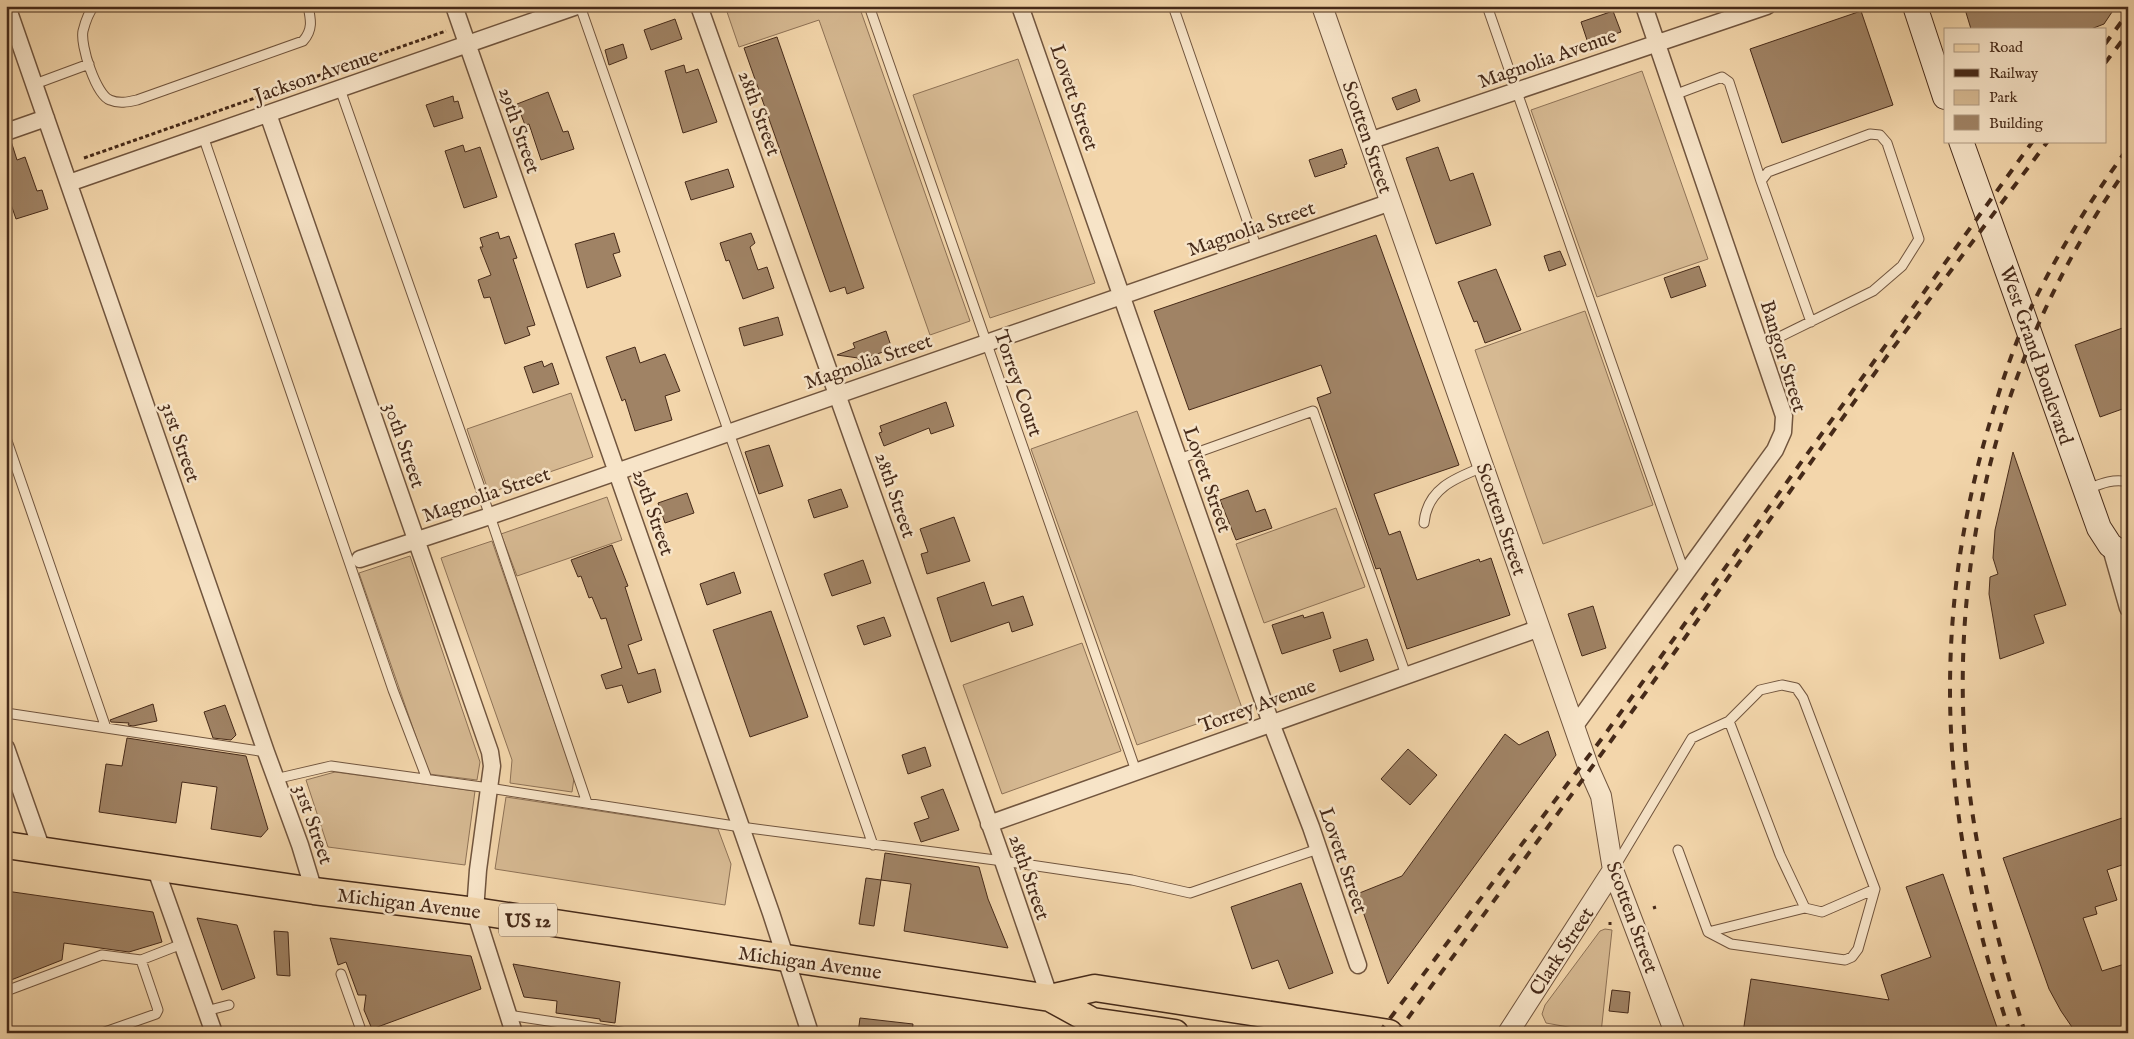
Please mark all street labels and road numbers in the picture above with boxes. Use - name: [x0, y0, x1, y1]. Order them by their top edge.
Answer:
- street label: Magnolia Avenue: [1475, 24, 1620, 95]
- street label: Lovett Street: [1044, 41, 1103, 154]
- street label: Jackson Avenue: [249, 44, 382, 110]
- street label: 28th Street: [732, 68, 786, 160]
- street label: Scotten Street: [1336, 78, 1398, 197]
- street label: 29th Street: [492, 84, 545, 177]
- street label: Magnolia Street: [1184, 196, 1319, 263]
- street label: West Grand Boulevard: [1993, 263, 2078, 448]
- street label: Bangor Street: [1754, 298, 1811, 415]
- street label: Torrey Court: [988, 327, 1048, 440]
- street label: Magnolia Street: [801, 329, 936, 396]
- street label: 31st Street: [154, 399, 205, 486]
- street label: 30th Street: [377, 399, 430, 492]
- street label: Lovett Street: [1177, 423, 1236, 536]
- street label: 28th Street: [868, 449, 921, 542]
- street label: Scotten Street: [1470, 460, 1532, 579]
- street label: Magnolia Street: [419, 462, 554, 529]
- street label: 29th Street: [626, 466, 679, 559]
- street label: Torrey Avenue: [1196, 674, 1319, 739]
- street label: 31st Street: [287, 781, 338, 868]
- street label: Lovett Street: [1313, 804, 1372, 917]
- street label: 28th Street: [1002, 831, 1055, 924]
- street label: Scotten Street: [1600, 858, 1663, 977]
- street label: Michigan Avenue: [336, 883, 482, 926]
- street label: Clark Street: [1524, 903, 1600, 1001]
- road number: US 12: [499, 904, 557, 936]
- street label: Michigan Avenue: [737, 941, 883, 986]

